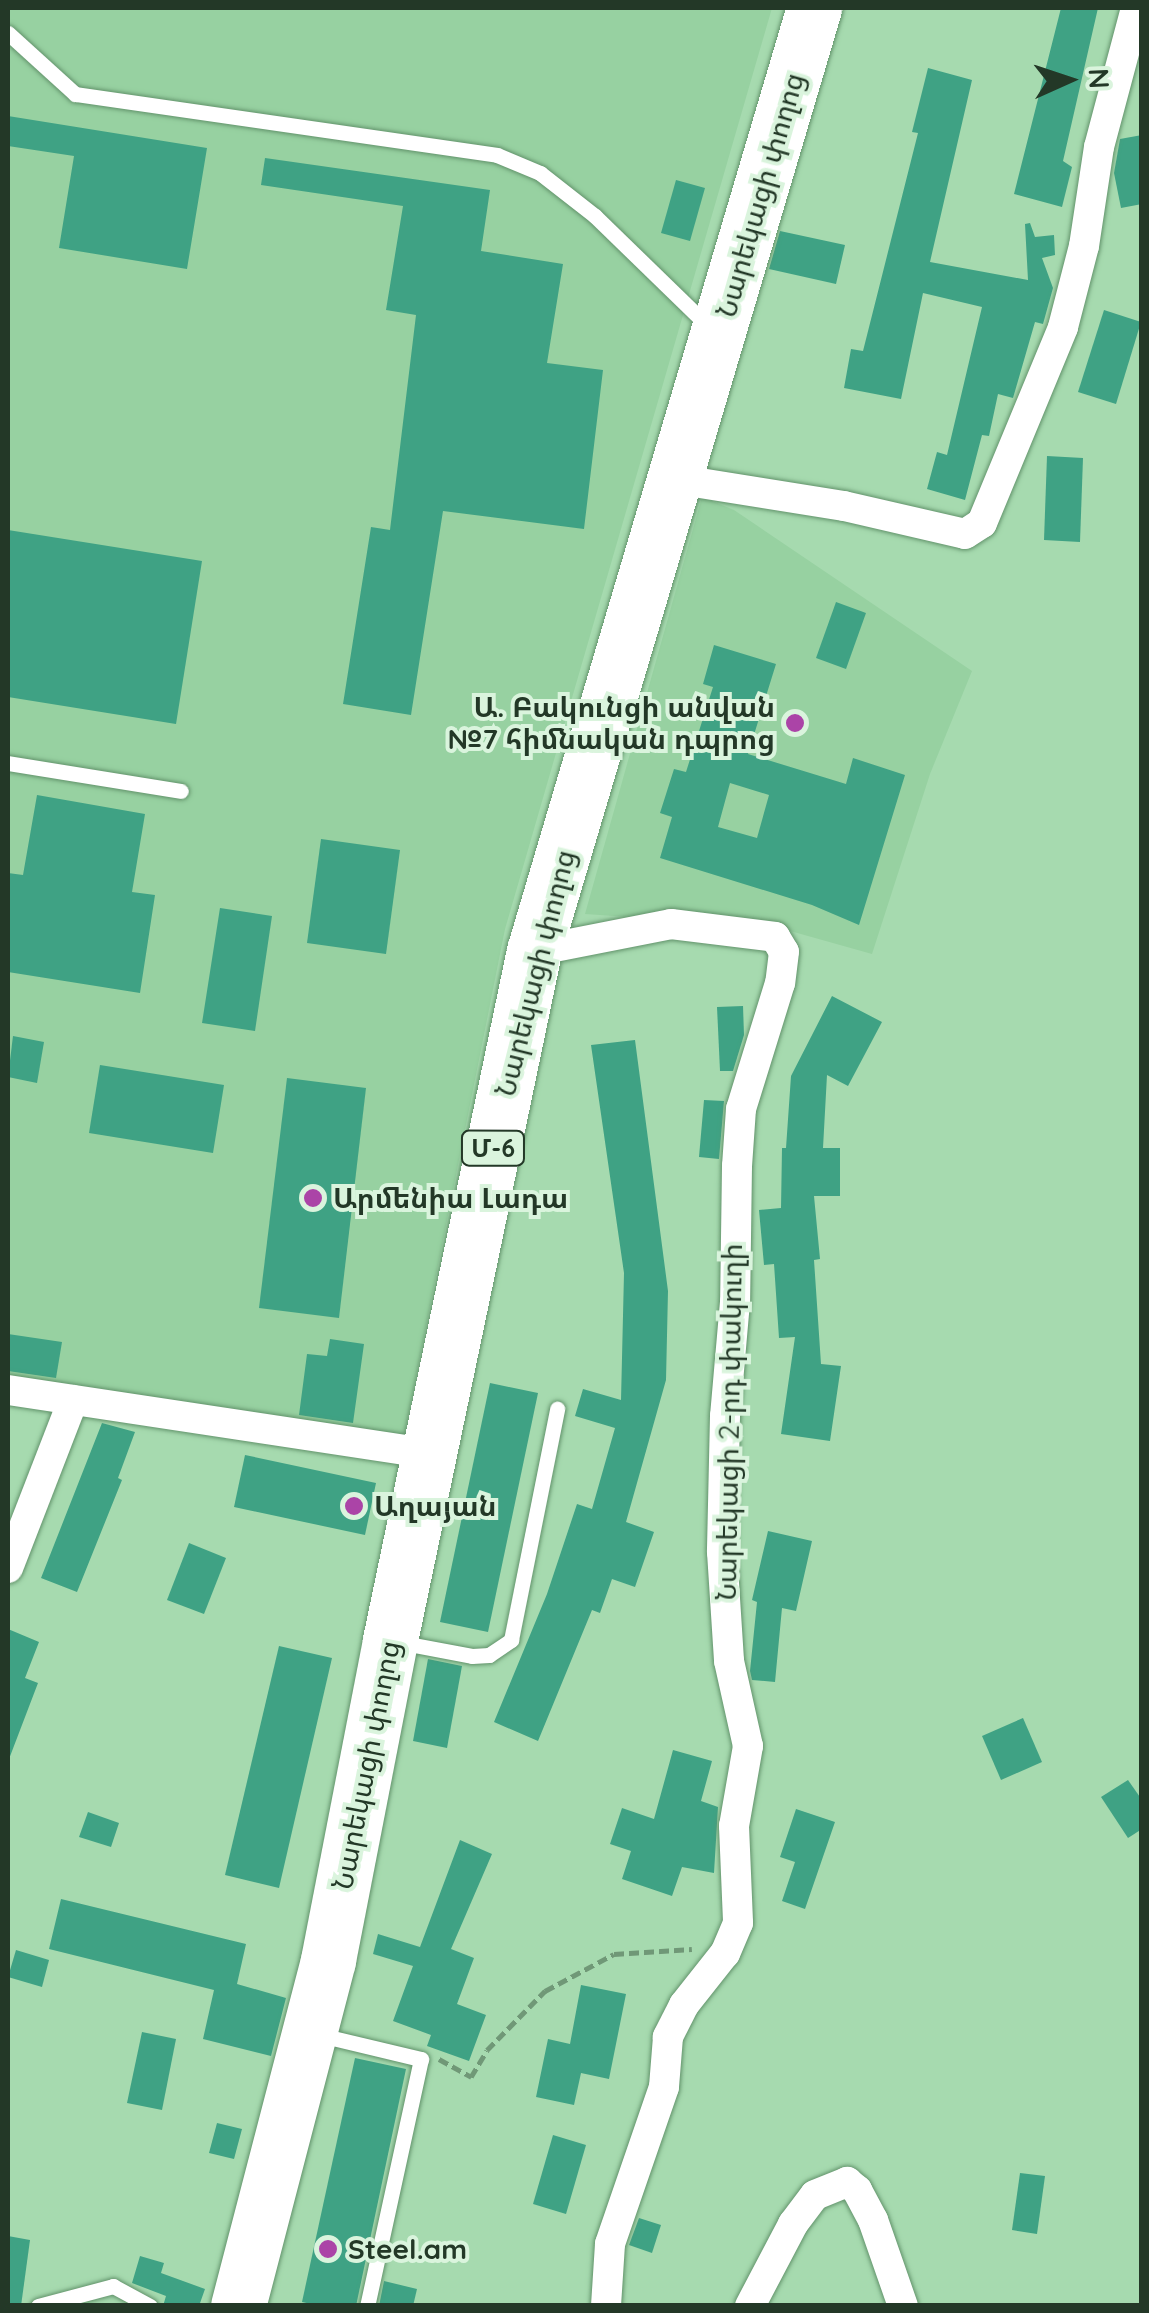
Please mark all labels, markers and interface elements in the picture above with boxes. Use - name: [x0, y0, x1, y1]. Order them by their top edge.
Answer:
- north arrow: [1019, 30, 1119, 130]
- text: N: [1081, 67, 1117, 90]
- street label: Նարեկացի փողոց: [709, 69, 811, 321]
- place label: Ա. Բակունցի անվան №7 հիմնական դպրոց: [448, 690, 775, 756]
- marker: Ա. Բակունցի անվան №7 հիմնական դպրոց: [784, 712, 806, 734]
- street label: Նարեկացի փողոց: [488, 846, 582, 1100]
- road number: Մ-6: [460, 1128, 526, 1168]
- place label: Արմենիա Լադա: [333, 1181, 568, 1215]
- marker: Արմենիա Լադա: [302, 1187, 324, 1209]
- street label: Նարեկացի 2-րդ փակուղի: [709, 1243, 749, 1601]
- place label: Աղայան: [374, 1489, 497, 1523]
- marker: Աղայան: [343, 1495, 365, 1517]
- street label: Նարեկացի փողոց: [325, 1638, 407, 1892]
- place label: Steel.am: [348, 2232, 467, 2266]
- marker: Steel.am: [317, 2238, 339, 2260]

